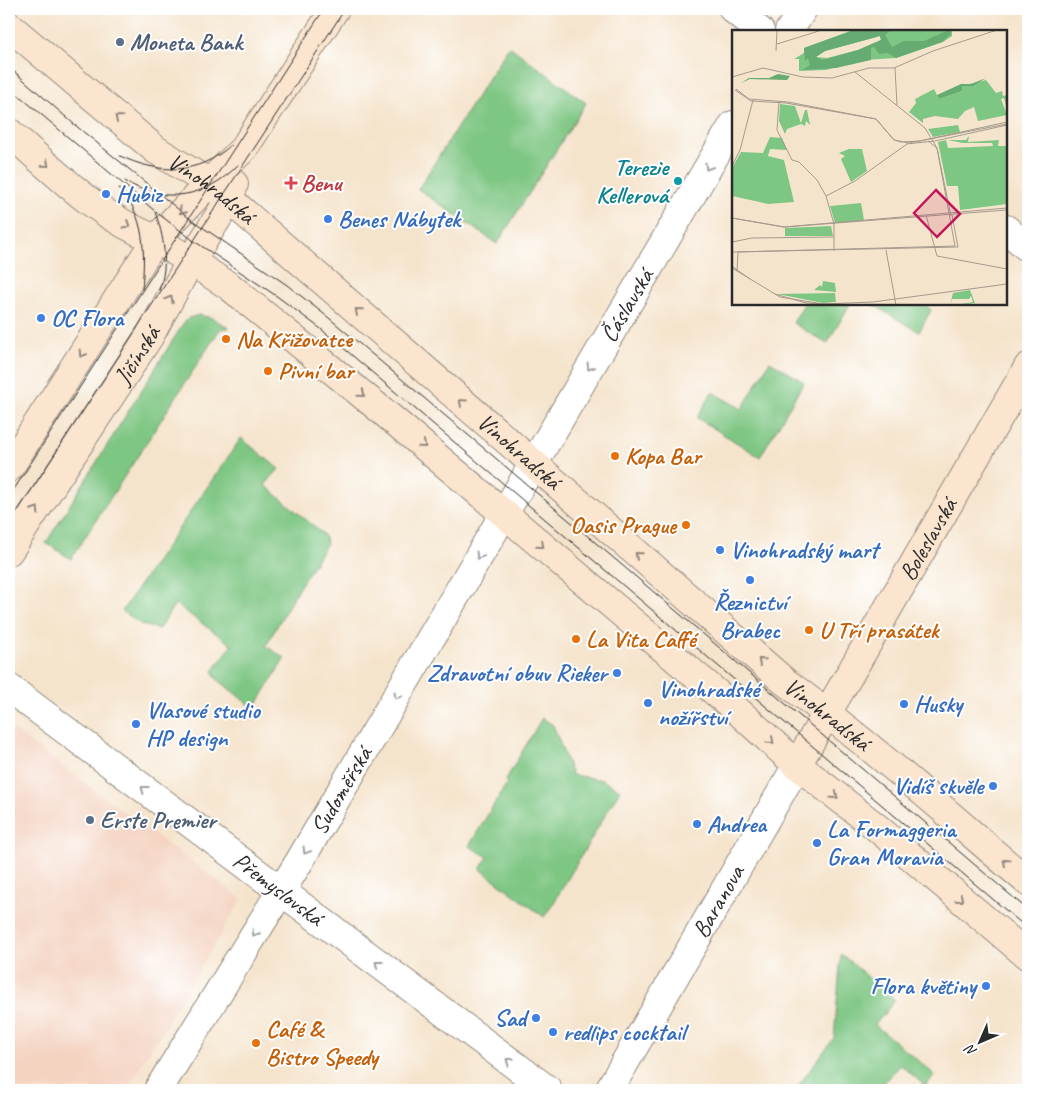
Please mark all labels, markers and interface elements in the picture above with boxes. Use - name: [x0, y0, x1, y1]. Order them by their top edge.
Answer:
- place label: Moneta Bank: [130, 27, 244, 57]
- inset map: [732, 30, 1007, 305]
- marker: Moneta Bank: [114, 36, 126, 48]
- one-way arrow: [115, 115, 124, 124]
- street label: Vinohradská: [162, 146, 264, 232]
- place label: Terezie Kellerová: [596, 152, 671, 210]
- one-way arrow: [40, 158, 49, 167]
- one-way arrow: [705, 162, 715, 171]
- place label: Benu: [301, 168, 344, 198]
- marker: Terezie Kellerová: [672, 175, 684, 187]
- marker: Benu: [285, 177, 297, 189]
- place label: Hubiz: [116, 179, 164, 209]
- marker: Hubiz: [100, 188, 112, 200]
- place label: Benes Nábytek: [338, 204, 462, 234]
- one-way arrow: [179, 205, 188, 214]
- marker: Benes Nábytek: [322, 213, 334, 225]
- one-way arrow: [121, 218, 130, 228]
- street label: Čáslavská: [593, 261, 661, 348]
- one-way arrow: [164, 296, 174, 305]
- place label: OC Flora: [51, 303, 125, 333]
- one-way arrow: [355, 307, 364, 316]
- marker: OC Flora: [35, 312, 47, 324]
- street label: Jičínská: [107, 319, 168, 391]
- place label: Na Křižovatce: [236, 324, 354, 354]
- marker: Na Křižovatce: [220, 333, 232, 345]
- one-way arrow: [79, 349, 89, 358]
- place label: Pivní bar: [278, 356, 356, 386]
- one-way arrow: [587, 362, 597, 371]
- marker: Pivní bar: [262, 365, 274, 377]
- one-way arrow: [356, 389, 365, 398]
- one-way arrow: [459, 399, 468, 408]
- street label: Vinohradská: [471, 407, 570, 498]
- one-way arrow: [417, 440, 426, 448]
- place label: Kopa Bar: [625, 441, 703, 471]
- marker: Kopa Bar: [609, 450, 621, 462]
- street label: Boleslavská: [892, 491, 965, 586]
- one-way arrow: [29, 506, 39, 515]
- place label: Oasis Prague: [570, 510, 678, 540]
- marker: Oasis Prague: [680, 519, 692, 531]
- place label: Vinohradský mart: [730, 535, 882, 565]
- one-way arrow: [535, 539, 544, 548]
- marker: Vinohradský mart: [714, 544, 726, 556]
- one-way arrow: [476, 550, 486, 559]
- one-way arrow: [634, 552, 643, 561]
- marker: Řeznictví Brabec: [744, 574, 756, 586]
- place label: Řeznictví Brabec: [714, 587, 791, 645]
- place label: U Tří prasátek: [819, 615, 941, 645]
- place label: La Vita Caffé: [586, 624, 699, 654]
- marker: U Tří prasátek: [803, 624, 815, 636]
- marker: La Vita Caffé: [570, 633, 582, 645]
- place label: Zdravotní obuv Rieker: [427, 658, 609, 688]
- one-way arrow: [757, 658, 766, 667]
- marker: Zdravotní obuv Rieker: [611, 667, 623, 679]
- street label: Vinohradská: [778, 671, 879, 759]
- place label: Vinohradské nožířství: [658, 674, 763, 732]
- place label: Husky: [914, 689, 965, 719]
- one-way arrow: [393, 690, 403, 699]
- place label: Vlasové studio HP design: [146, 695, 262, 753]
- marker: Vinohradské nožířství: [642, 697, 654, 709]
- marker: Husky: [898, 698, 910, 710]
- marker: Vlasové studio HP design: [130, 718, 142, 730]
- one-way arrow: [765, 735, 774, 744]
- street label: Sudoměřská: [304, 739, 380, 840]
- place label: Vidíš skvěle: [893, 771, 985, 801]
- marker: Vidíš skvěle: [987, 780, 999, 792]
- one-way arrow: [141, 787, 150, 795]
- one-way arrow: [829, 790, 838, 798]
- place label: Erste Premier: [100, 805, 218, 835]
- place label: Andrea: [707, 809, 768, 839]
- marker: Erste Premier: [84, 814, 96, 826]
- place label: La Formaggeria Gran Moravia: [827, 814, 958, 872]
- marker: Andrea: [691, 818, 703, 830]
- marker: La Formaggeria Gran Moravia: [811, 837, 823, 849]
- street label: Přemyslovská: [227, 845, 332, 934]
- one-way arrow: [302, 845, 312, 854]
- street label: Baranova: [685, 858, 752, 943]
- one-way arrow: [1002, 859, 1011, 868]
- one-way arrow: [955, 893, 964, 902]
- one-way arrow: [252, 928, 262, 937]
- one-way arrow: [374, 961, 384, 970]
- place label: Flora květiny: [870, 971, 979, 1001]
- marker: Flora květiny: [980, 980, 992, 992]
- place label: Sad: [494, 1003, 530, 1033]
- marker: Sad: [530, 1012, 542, 1024]
- place label: Café & Bistro Speedy: [266, 1014, 381, 1072]
- north arrow: [954, 1016, 1004, 1066]
- place label: redlips cocktail: [563, 1017, 689, 1047]
- marker: redlips cocktail: [547, 1026, 559, 1038]
- marker: Café & Bistro Speedy: [250, 1037, 262, 1049]
- text: N: [960, 1040, 980, 1060]
- one-way arrow: [505, 1058, 515, 1067]

